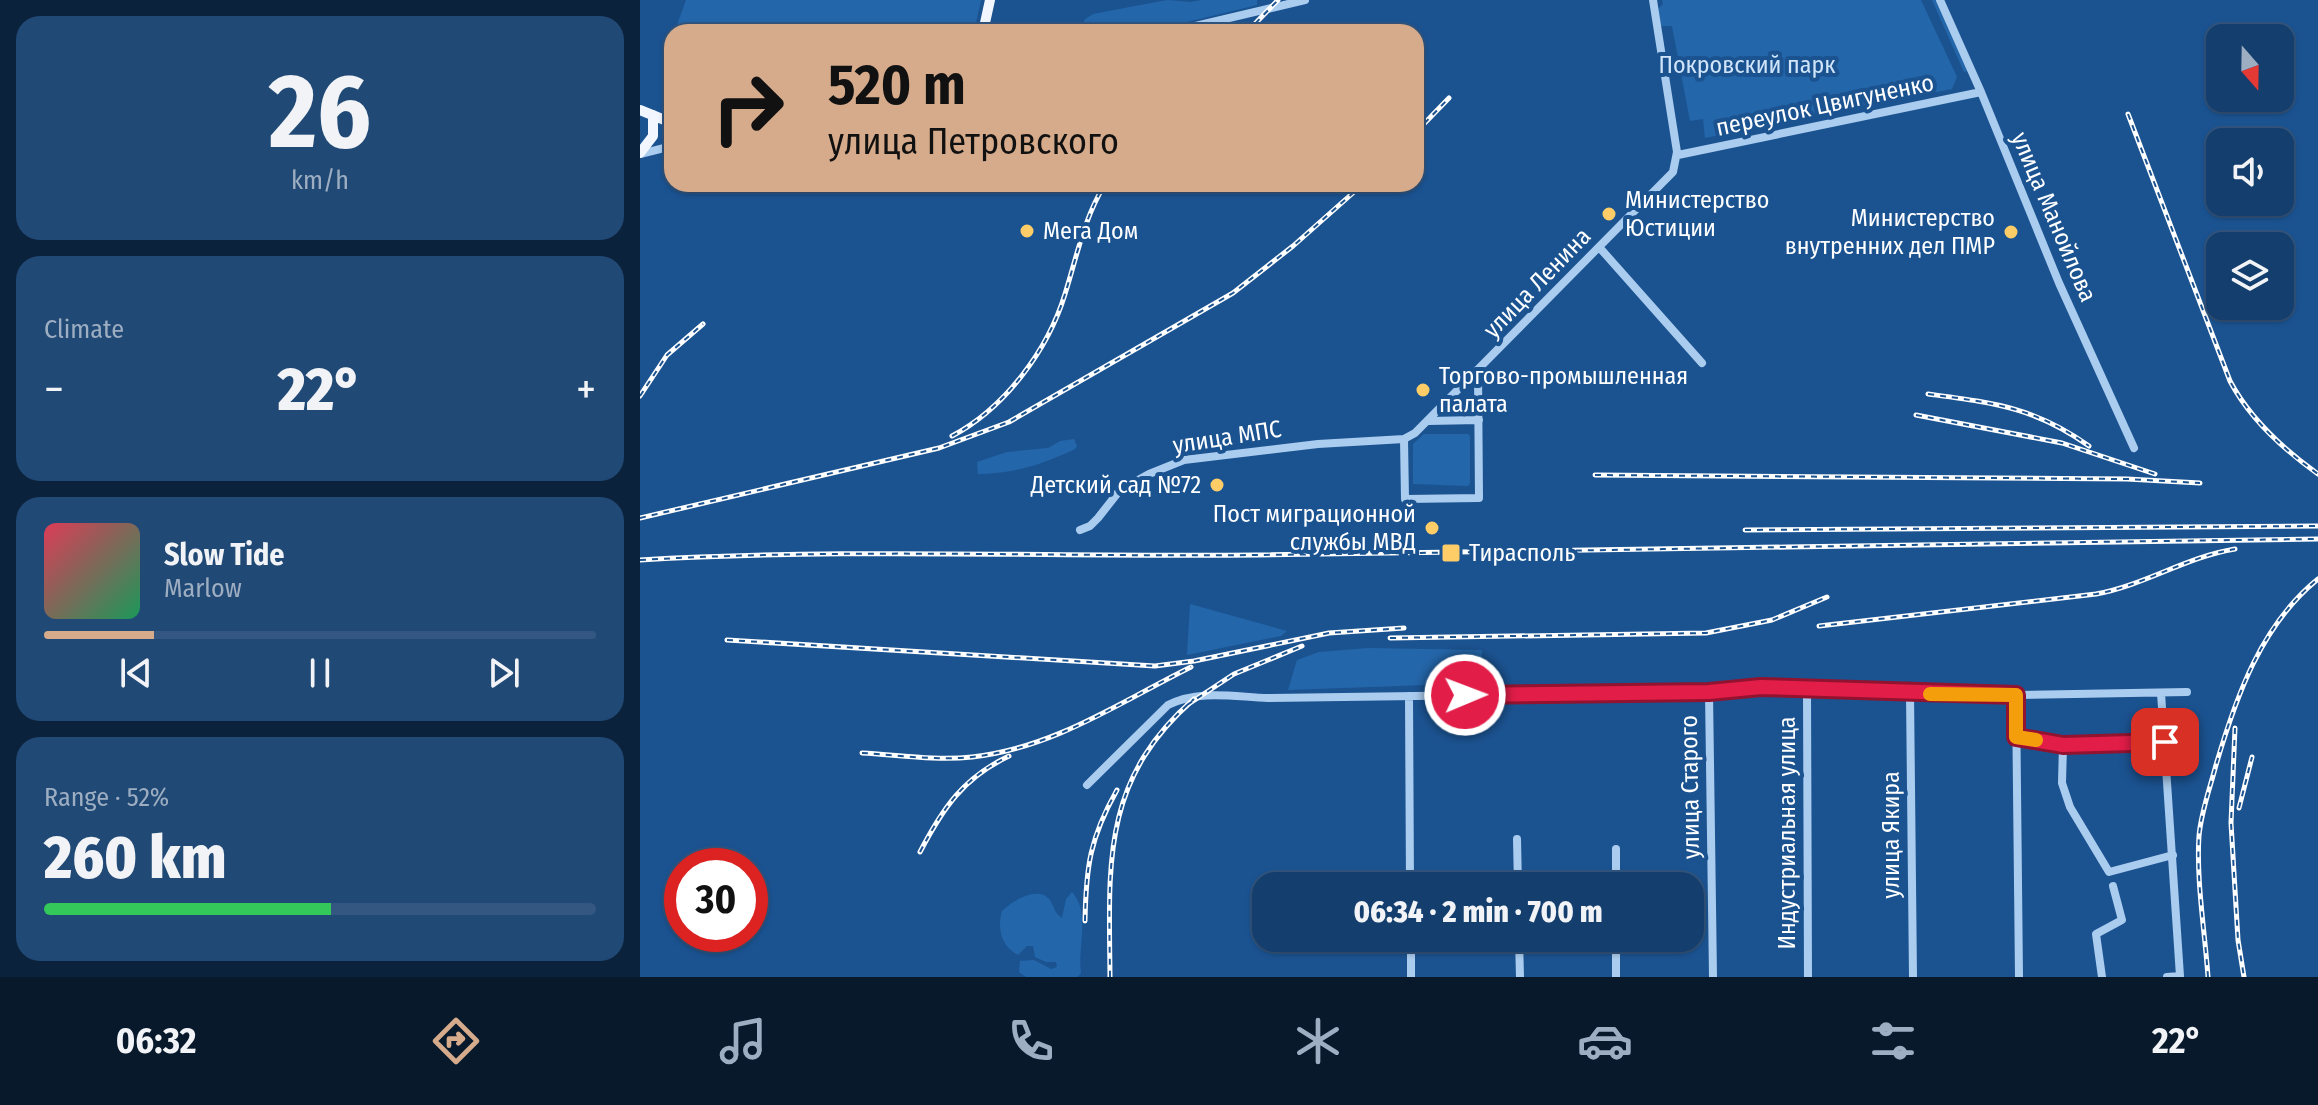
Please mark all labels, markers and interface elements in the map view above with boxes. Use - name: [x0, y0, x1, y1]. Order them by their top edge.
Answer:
- north arrow: [2206, 24, 2294, 112]
- map controls: [2206, 24, 2294, 320]
- text: 26: [269, 50, 371, 175]
- park label: Покровский парк: [1658, 51, 1836, 79]
- text: 520 m: [828, 52, 966, 119]
- icon: right: [696, 56, 800, 160]
- street label: переулок Цвигуненко: [1714, 68, 1936, 142]
- text: улица Петровского: [828, 120, 1119, 164]
- street label: улица Манойлова: [2006, 128, 2102, 306]
- button: sound: [2206, 128, 2294, 216]
- text: km/h: [291, 165, 349, 196]
- place label: Министерство Юстиции: [1625, 186, 1769, 242]
- place label: Министерство внутренних дел ПМР: [1785, 204, 1995, 260]
- marker: Министерство Юстиции: [1600, 205, 1618, 223]
- place label: Мега Дом: [1043, 217, 1138, 245]
- marker: Мега Дом: [1018, 222, 1036, 240]
- street label: улица Ленина: [1478, 222, 1596, 344]
- marker: Министерство внутренних дел ПМР: [2002, 223, 2020, 241]
- button: layers: [2206, 232, 2294, 320]
- text: Climate: [44, 314, 124, 345]
- text: 22°: [278, 354, 362, 426]
- place label: Торгово-промышленная палата: [1439, 362, 1688, 418]
- text: −: [44, 363, 64, 416]
- text: +: [576, 363, 596, 416]
- marker: Торгово-промышленная палата: [1414, 381, 1432, 399]
- street label: улица МПС: [1171, 415, 1283, 459]
- place label: Детский сад №72: [1030, 471, 1201, 499]
- marker: Детский сад №72: [1208, 476, 1226, 494]
- place label: Пост миграционной службы МВД: [1213, 500, 1416, 556]
- marker: Пост миграционной службы МВД: [1423, 519, 1441, 537]
- text: Slow Tide: [164, 537, 285, 573]
- place label: Тирасполь: [1469, 539, 1575, 567]
- marker: Тирасполь: [1440, 542, 1462, 564]
- text: Marlow: [164, 573, 242, 604]
- icon: previous: [114, 651, 158, 695]
- icon: pause: [298, 651, 342, 695]
- icon: next: [482, 651, 526, 695]
- position arrow: [1423, 653, 1507, 737]
- pin: [2131, 708, 2199, 776]
- street label: улица Старого: [1675, 715, 1705, 859]
- street label: Индустриальная улица: [1773, 716, 1801, 950]
- icon: arrive: [2143, 720, 2187, 764]
- street label: улица Якира: [1877, 771, 1905, 899]
- text: Range · 52%: [44, 782, 169, 813]
- text: 260 km: [44, 822, 226, 894]
- speed limit sign: 30: [664, 848, 768, 952]
- text: 06:34 · 2 min · 700 m: [1353, 894, 1603, 930]
- icon: directions: [428, 1013, 484, 1069]
- icon: music: [715, 1013, 771, 1069]
- icon: phone: [1003, 1013, 1059, 1069]
- icon: climate: [1290, 1013, 1346, 1069]
- icon: car: [1577, 1013, 1633, 1069]
- icon: filters: [1865, 1013, 1921, 1069]
- text: 06:32: [116, 1019, 196, 1063]
- text: 22°: [2152, 1019, 2202, 1063]

